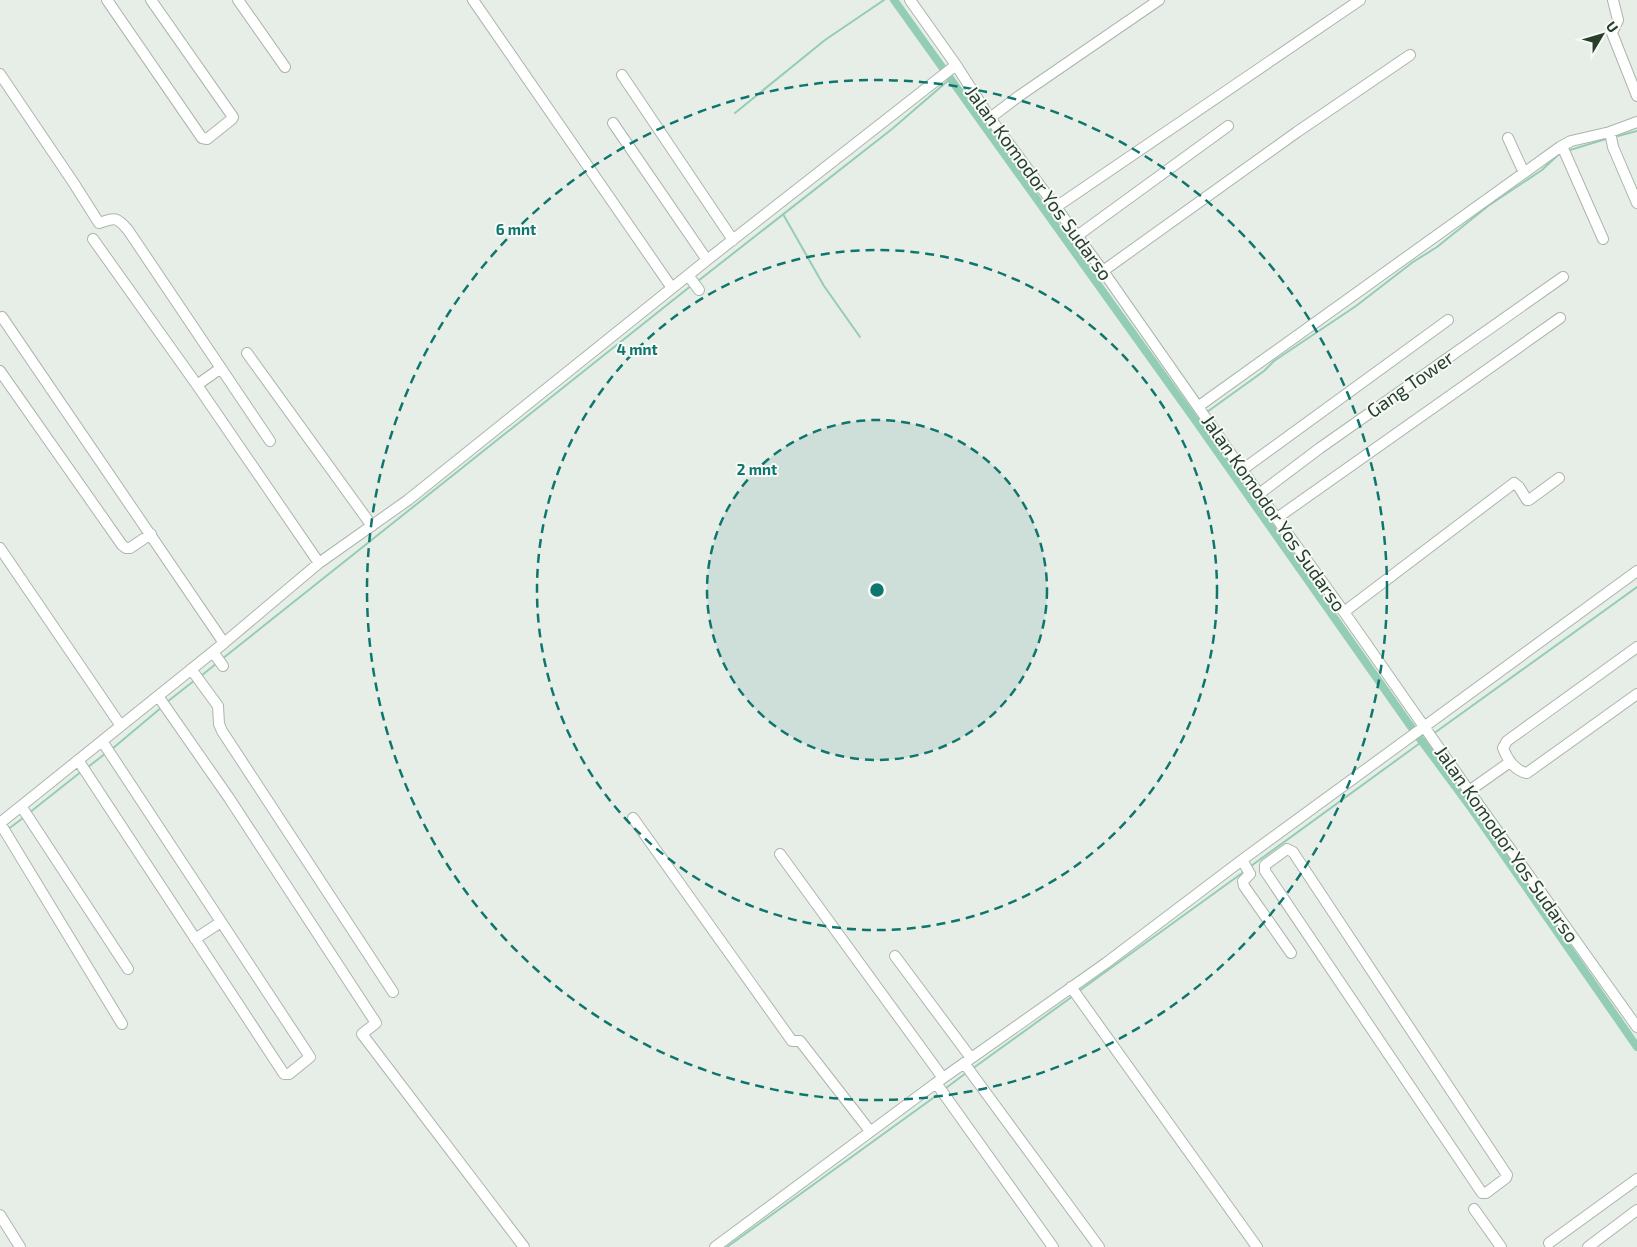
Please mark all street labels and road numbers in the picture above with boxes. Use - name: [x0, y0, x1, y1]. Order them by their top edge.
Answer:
- street label: Jalan Komodor Yos Sudarso: [961, 81, 1118, 285]
- street label: Gang Tower: [1362, 345, 1458, 422]
- street label: Jalan Komodor Yos Sudarso: [1198, 410, 1351, 616]
- street label: Jalan Komodor Yos Sudarso: [1431, 741, 1584, 947]

